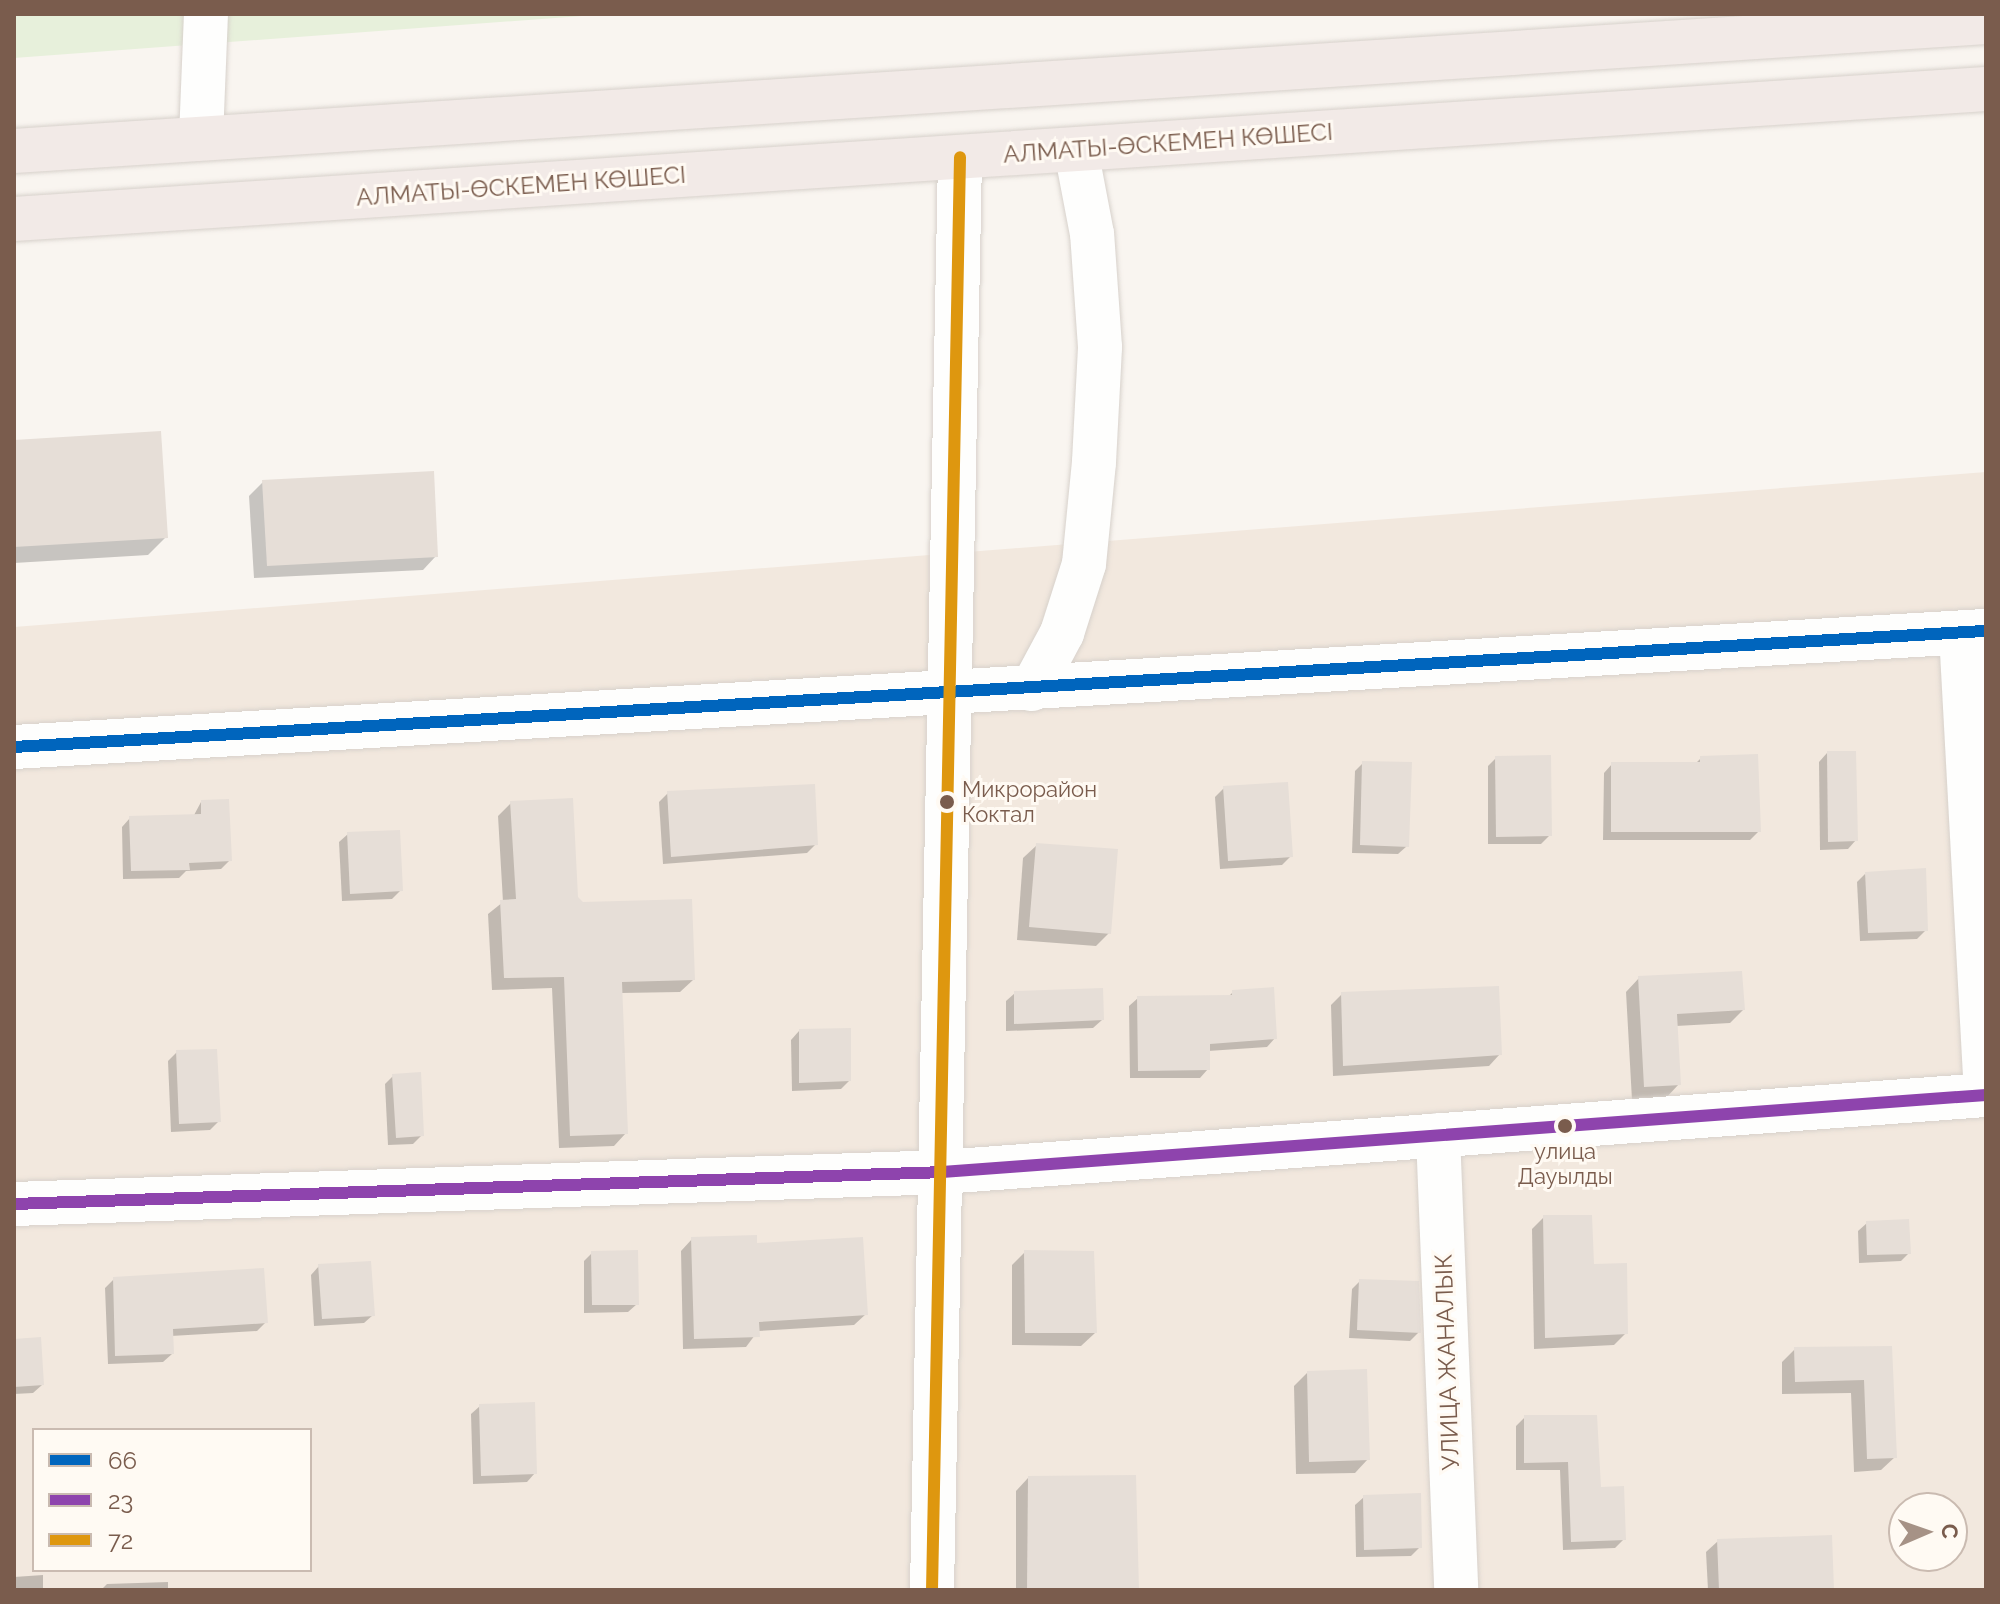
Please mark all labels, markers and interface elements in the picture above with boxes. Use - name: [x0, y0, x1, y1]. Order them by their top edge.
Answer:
- street label: АЛМАТЫ-ӨСКЕМЕН КӨШЕСІ: [1002, 117, 1334, 169]
- street label: АЛМАТЫ-ӨСКЕМЕН КӨШЕСІ: [355, 160, 687, 212]
- place label: Микрорайон Коктал: [962, 776, 1097, 828]
- marker: Микрорайон Коктал: [939, 794, 955, 810]
- marker: улица Дауылды: [1557, 1118, 1573, 1134]
- place label: улица Дауылды: [1517, 1138, 1613, 1190]
- street label: УЛИЦА ЖАНАЛЫК: [1429, 1253, 1465, 1471]
- legend: [32, 1428, 312, 1572]
- text: 66: [108, 1446, 137, 1475]
- text: 23: [108, 1486, 133, 1515]
- north arrow: [1888, 1492, 1968, 1572]
- text: С: [1937, 1523, 1963, 1539]
- text: 72: [108, 1526, 133, 1555]

